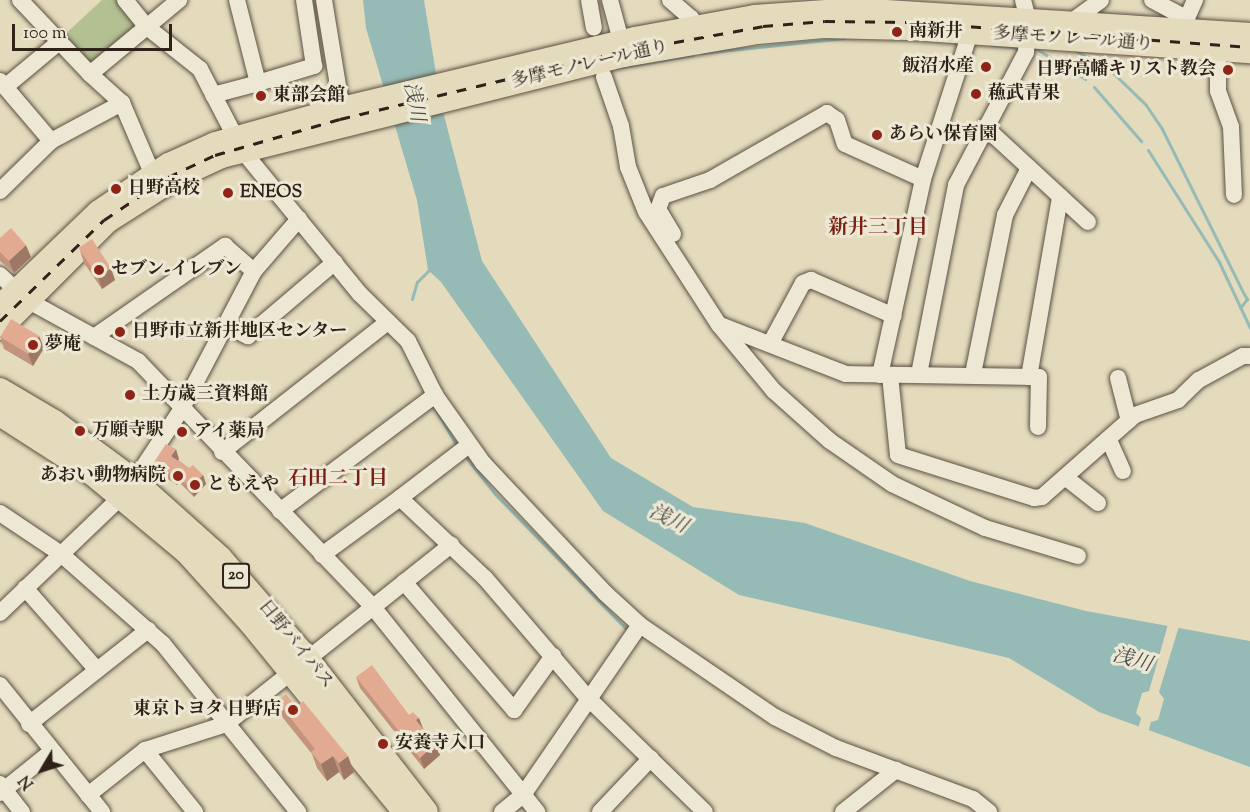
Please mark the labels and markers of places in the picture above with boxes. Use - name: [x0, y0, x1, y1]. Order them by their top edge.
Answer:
- place label: 南新井: [909, 21, 963, 43]
- marker: 南新井: [890, 25, 904, 39]
- place label: 飯沼水産: [902, 56, 974, 78]
- place label: 日野高幡キリスト教会: [1036, 59, 1216, 81]
- marker: 飯沼水産: [979, 60, 993, 74]
- marker: 日野高幡キリスト教会: [1221, 63, 1235, 77]
- place label: 蘓武青果: [988, 83, 1060, 105]
- place label: 東部会館: [273, 85, 345, 107]
- marker: 蘓武青果: [969, 87, 983, 101]
- marker: 東部会館: [254, 89, 268, 103]
- place label: あらい保育園: [889, 124, 997, 146]
- marker: あらい保育園: [870, 128, 884, 142]
- place label: 日野高校: [128, 178, 200, 200]
- marker: 日野高校: [109, 182, 123, 196]
- place label: ENEOS: [240, 182, 302, 204]
- marker: ENEOS: [221, 186, 235, 200]
- place label: セブン-イレブン: [111, 259, 243, 281]
- marker: セブン-イレブン: [92, 263, 106, 277]
- place label: 日野市立新井地区センター: [132, 321, 348, 343]
- marker: 日野市立新井地区センター: [113, 325, 127, 339]
- place label: 夢庵: [45, 334, 81, 356]
- marker: 夢庵: [26, 338, 40, 352]
- place label: 土方歳三資料館: [142, 384, 268, 406]
- marker: 土方歳三資料館: [123, 388, 137, 402]
- place label: 万願寺駅: [92, 420, 164, 442]
- place label: アイ薬局: [194, 421, 266, 443]
- marker: 万願寺駅: [73, 424, 87, 438]
- marker: アイ薬局: [175, 425, 189, 439]
- place label: あおい動物病院: [40, 465, 166, 487]
- marker: あおい動物病院: [171, 469, 185, 483]
- place label: ともえや: [207, 474, 279, 496]
- marker: ともえや: [188, 478, 202, 492]
- place label: 東京トヨタ 日野店: [133, 699, 281, 721]
- marker: 東京トヨタ 日野店: [286, 703, 300, 717]
- place label: 安養寺入口: [395, 733, 485, 755]
- marker: 安養寺入口: [376, 737, 390, 751]

